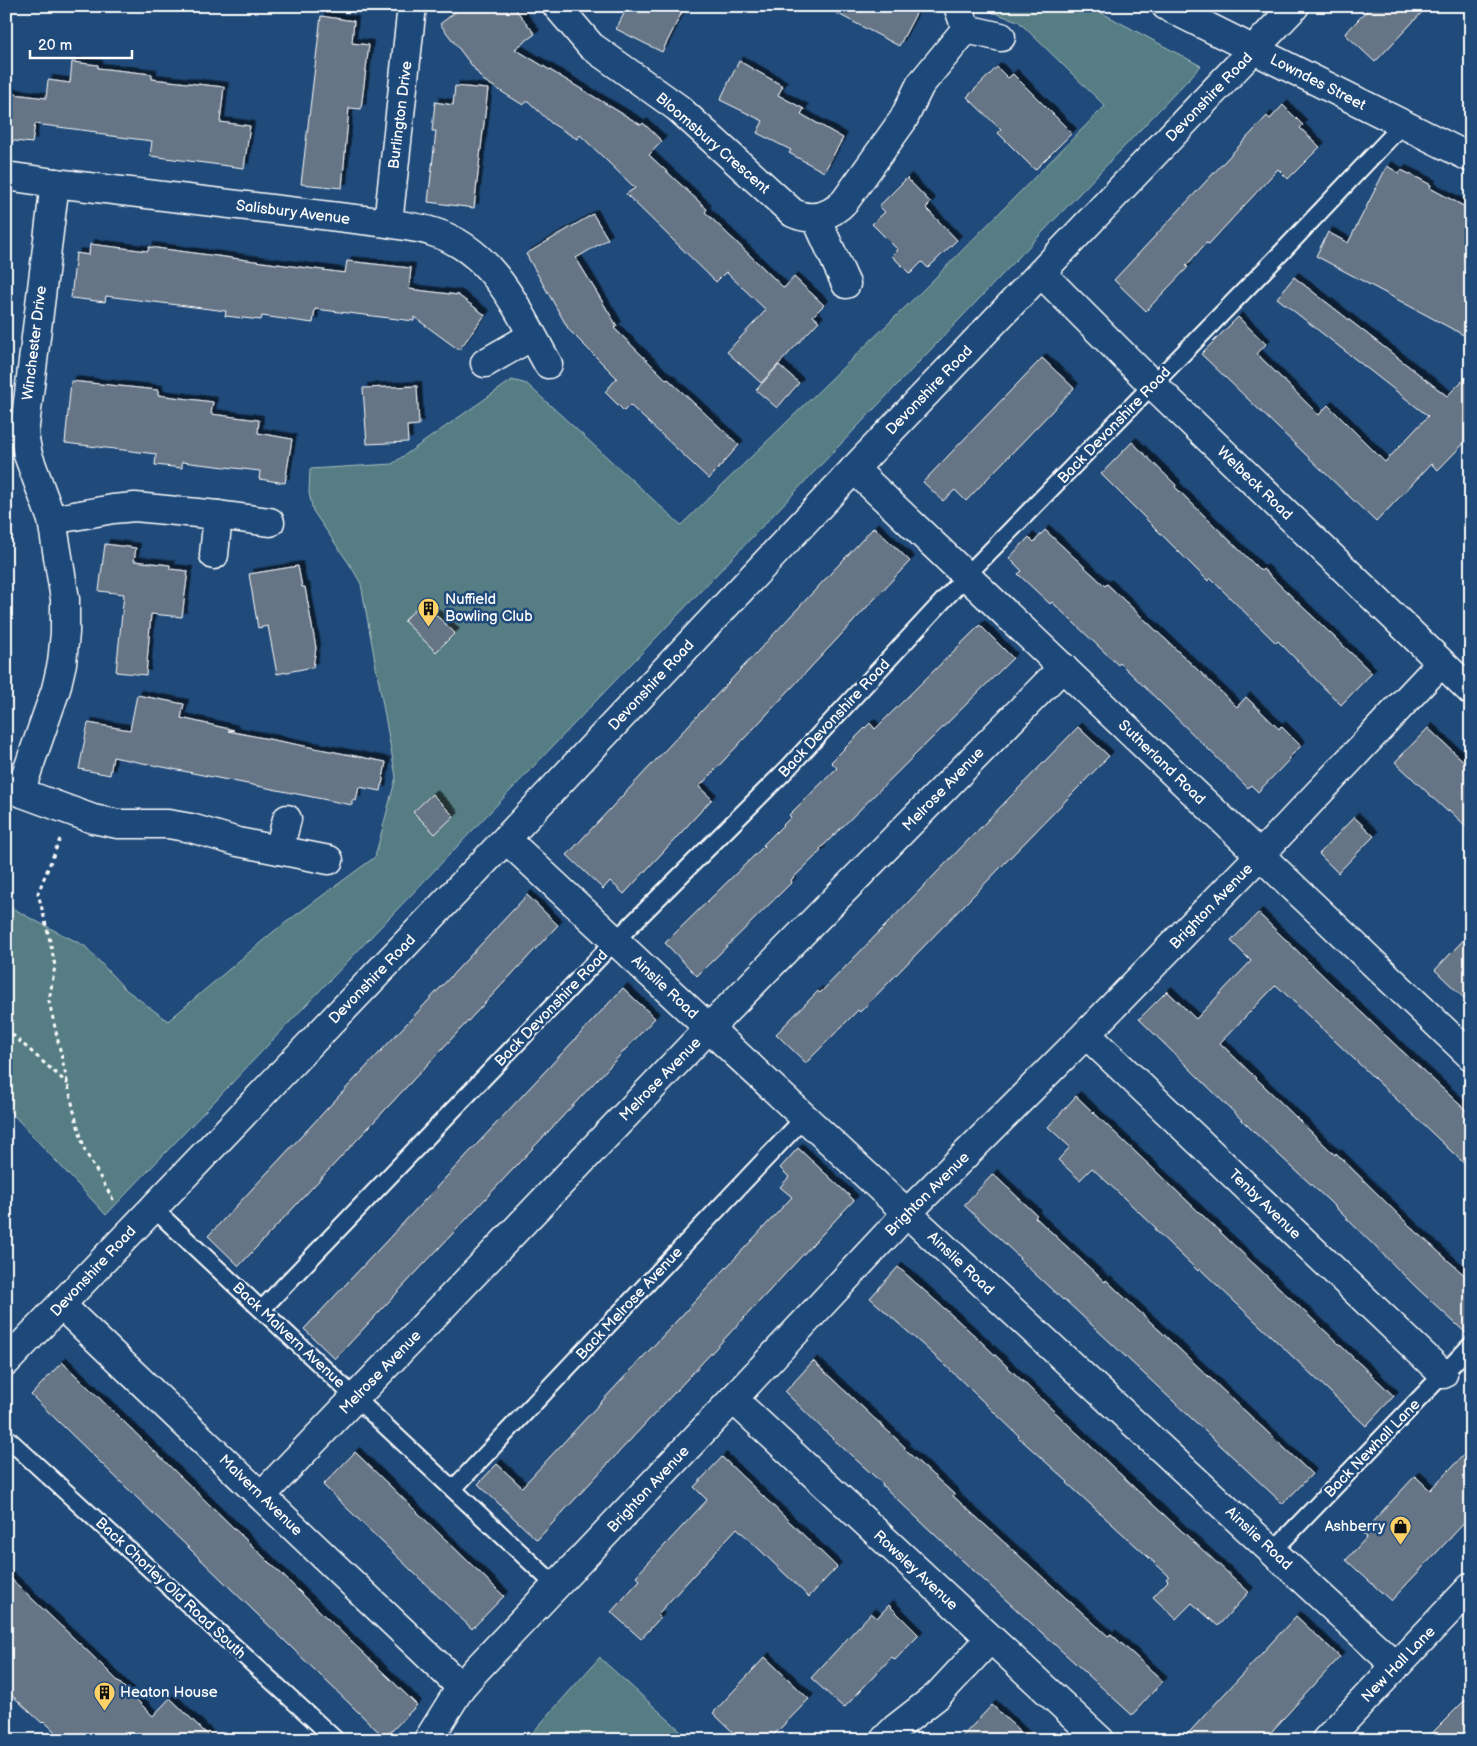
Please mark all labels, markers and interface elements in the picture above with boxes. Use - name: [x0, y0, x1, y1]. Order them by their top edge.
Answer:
- scale bar: [30, 28, 132, 60]
- text: 20 m: [38, 36, 72, 55]
- street label: Devonshire Road: [1162, 49, 1257, 146]
- street label: Lowndes Street: [1267, 50, 1369, 115]
- street label: Burlington Drive: [384, 60, 417, 170]
- street label: Bloomsbury Crescent: [652, 89, 774, 198]
- street label: Salisbury Avenue: [235, 196, 351, 229]
- street label: Winchester Drive: [18, 285, 51, 401]
- street label: Devonshire Road: [882, 342, 977, 439]
- street label: Back Devonshire Road: [1054, 363, 1175, 488]
- street label: Welbeck Road: [1213, 442, 1297, 524]
- place label: Nuffield Bowling Club: [445, 590, 533, 626]
- building icon: Nuffield Bowling Club: [417, 596, 441, 627]
- street label: Devonshire Road: [604, 636, 698, 735]
- street label: Back Devonshire Road: [774, 655, 894, 782]
- street label: Sutherland Road: [1114, 716, 1209, 809]
- street label: Melrose Avenue: [898, 743, 988, 835]
- street label: Brighton Avenue: [1166, 860, 1257, 953]
- street label: Devonshire Road: [325, 931, 420, 1028]
- street label: Back Devonshire Road: [491, 946, 612, 1071]
- street label: Ainslie Road: [627, 952, 702, 1023]
- street label: Melrose Avenue: [615, 1033, 705, 1125]
- street label: Brighton Avenue: [881, 1148, 974, 1241]
- street label: Tenby Avenue: [1224, 1165, 1305, 1244]
- street label: Devonshire Road: [46, 1222, 140, 1321]
- street label: Ainslie Road: [923, 1228, 998, 1299]
- street label: Back Melrose Avenue: [572, 1243, 687, 1364]
- street label: Back Malvern Avenue: [228, 1278, 349, 1393]
- street label: Melrose Avenue: [335, 1326, 425, 1418]
- street label: Back Newhall Lane: [1320, 1395, 1424, 1502]
- street label: Brighton Avenue: [603, 1442, 693, 1537]
- street label: Malvern Avenue: [215, 1451, 307, 1540]
- street label: Ainslie Road: [1221, 1503, 1296, 1574]
- street label: Back Chorley Old Road South: [91, 1514, 250, 1663]
- shop icon: Ashberry: [1389, 1514, 1413, 1545]
- place label: Ashberry: [1325, 1517, 1385, 1536]
- street label: Rowsley Avenue: [869, 1526, 962, 1614]
- street label: New Hall Lane: [1357, 1622, 1439, 1706]
- building icon: Heaton House: [92, 1680, 116, 1711]
- place label: Heaton House: [120, 1683, 218, 1702]

